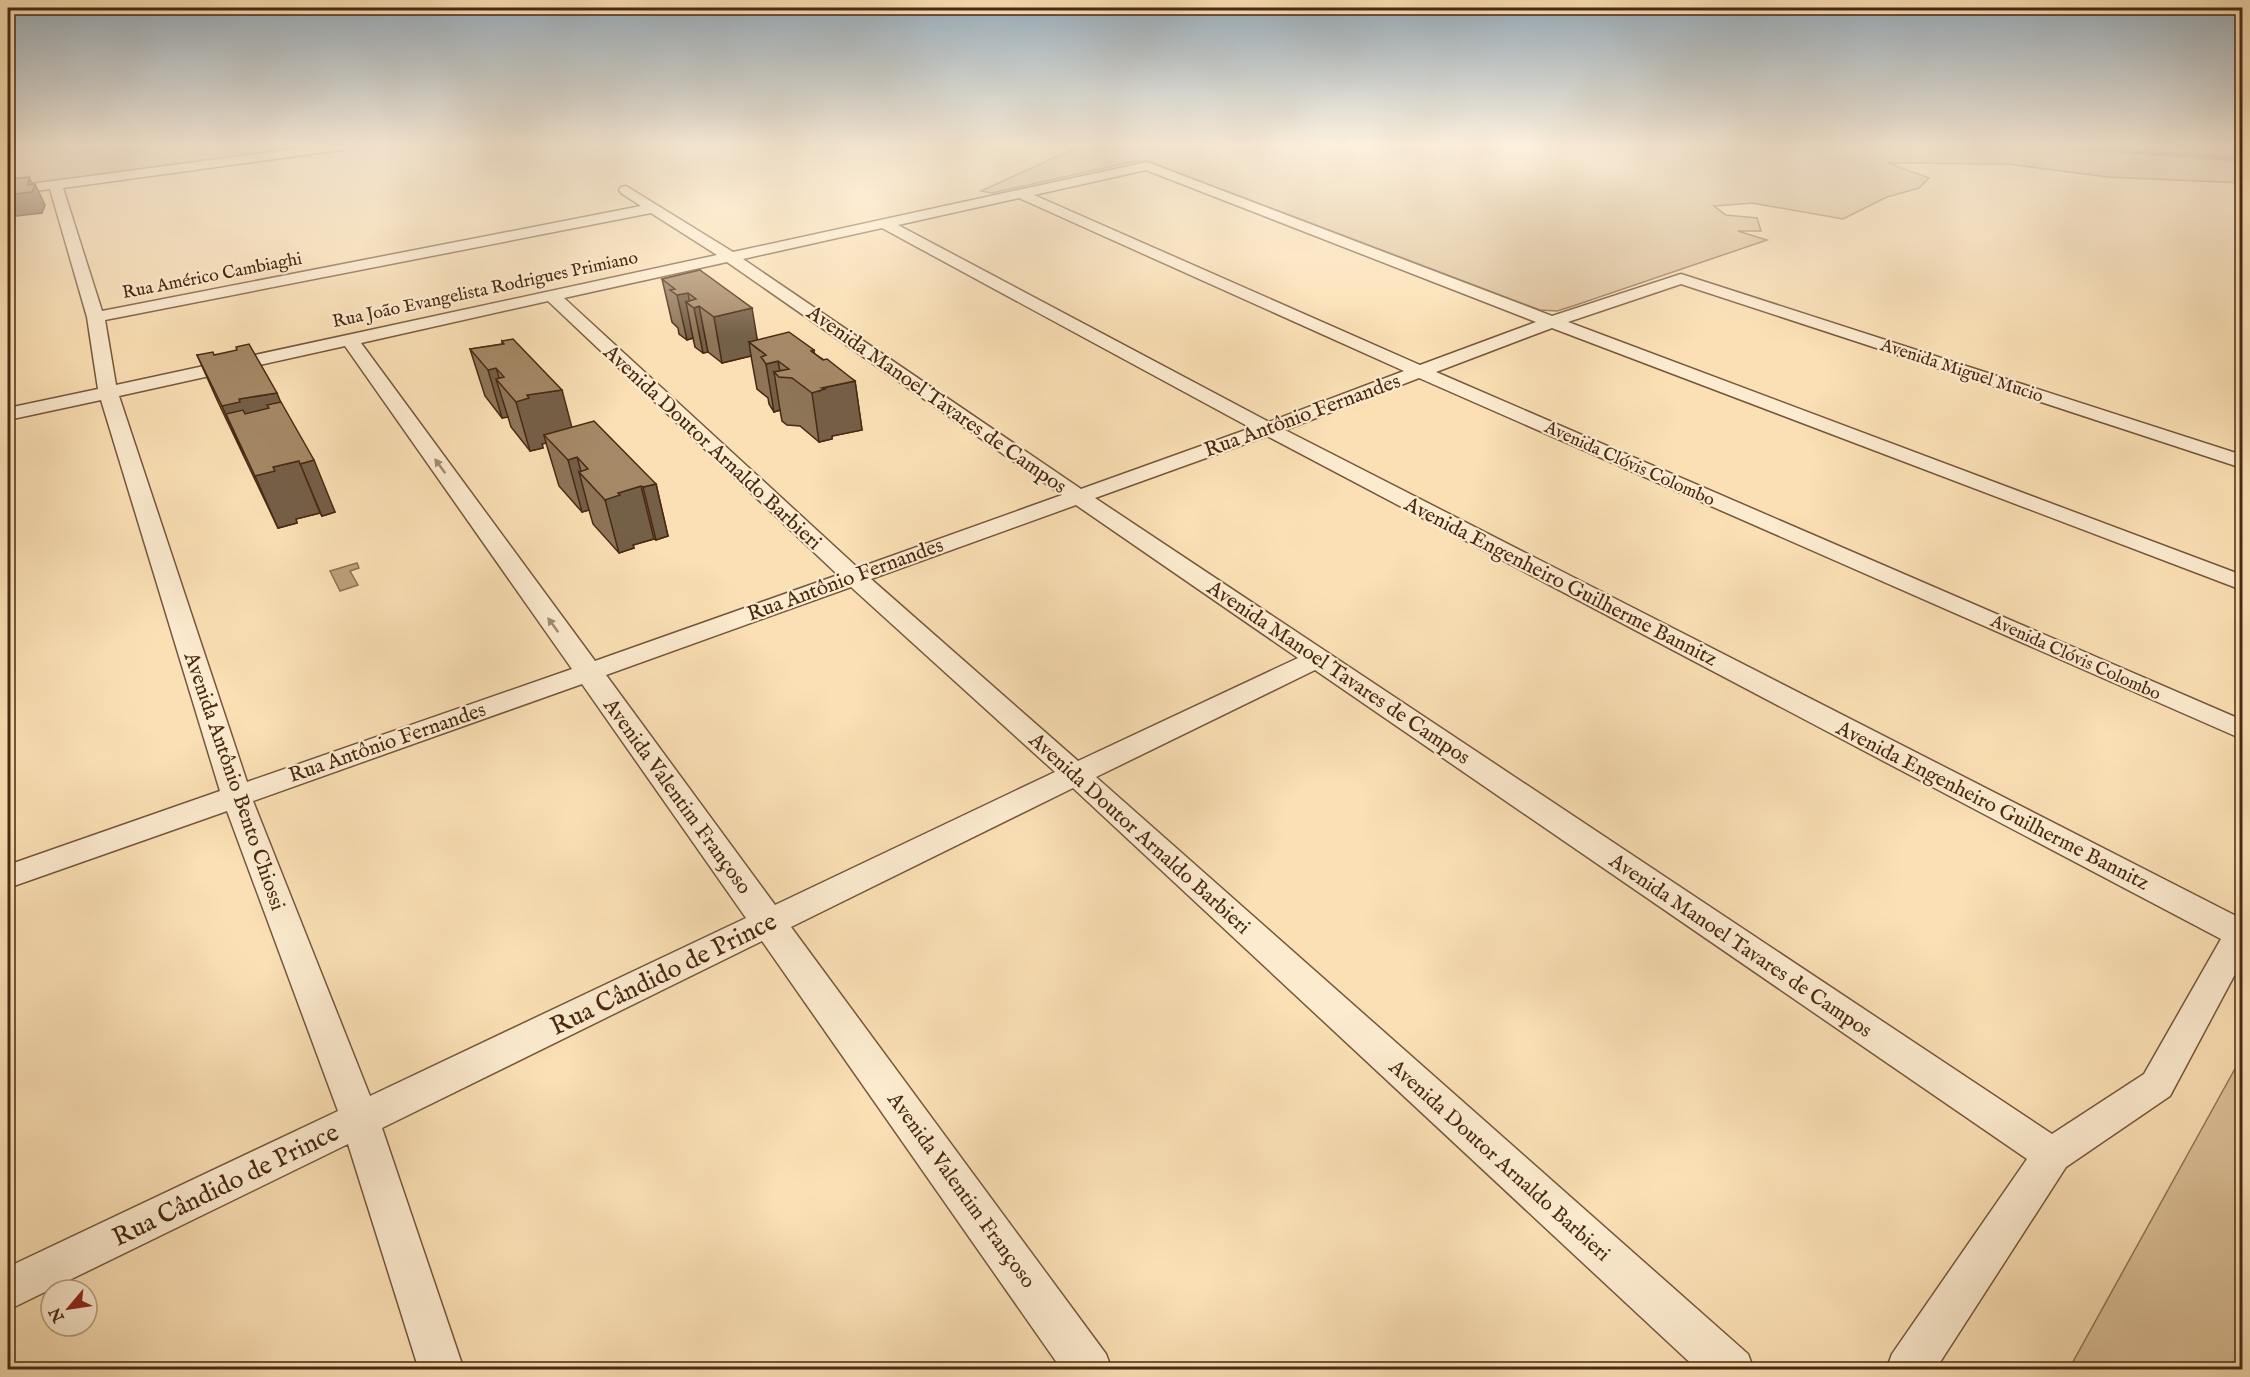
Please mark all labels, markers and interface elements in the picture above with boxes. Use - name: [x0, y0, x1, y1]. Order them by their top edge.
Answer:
- street label: Rua João Evangelista Rodrigues Primiano: [330, 247, 640, 334]
- street label: Rua Américo Cambiaghi: [121, 248, 304, 305]
- street label: Avenida Manoel Tavares de Campos: [800, 299, 1071, 501]
- street label: Avenida Miguel Mucio: [1876, 334, 2046, 409]
- street label: Avenida Doutor Arnaldo Barbieri: [596, 339, 827, 557]
- street label: Rua Antônio Fernandes: [1201, 368, 1404, 464]
- street label: Avenida Clóvis Colombo: [1540, 416, 1718, 512]
- one-way arrow: [434, 459, 446, 475]
- street label: Avenida Engenheiro Guilherme Bannitz: [1398, 491, 1722, 673]
- street label: Rua Antônio Fernandes: [744, 532, 947, 628]
- street label: Avenida Manoel Tavares de Campos: [1201, 574, 1475, 772]
- street label: Avenida Clóvis Colombo: [1986, 610, 2164, 706]
- one-way arrow: [548, 618, 560, 633]
- street label: Avenida Antônio Bento Chiossi: [176, 648, 291, 914]
- street label: Avenida Valentim Françoso: [596, 693, 757, 900]
- street label: Rua Antônio Fernandes: [285, 697, 490, 790]
- street label: Avenida Engenheiro Guilherme Bannitz: [1830, 715, 2154, 897]
- street label: Avenida Doutor Arnaldo Barbieri: [1022, 727, 1255, 941]
- street label: Avenida Manoel Tavares de Campos: [1603, 847, 1877, 1045]
- street label: Rua Cândido de Prince: [545, 905, 782, 1044]
- street label: Avenida Doutor Arnaldo Barbieri: [1382, 1054, 1615, 1268]
- street label: Avenida Valentim Françoso: [880, 1087, 1041, 1294]
- street label: Rua Cândido de Prince: [107, 1116, 344, 1255]
- north arrow: [39, 1278, 99, 1338]
- text: N: [45, 1303, 70, 1326]

